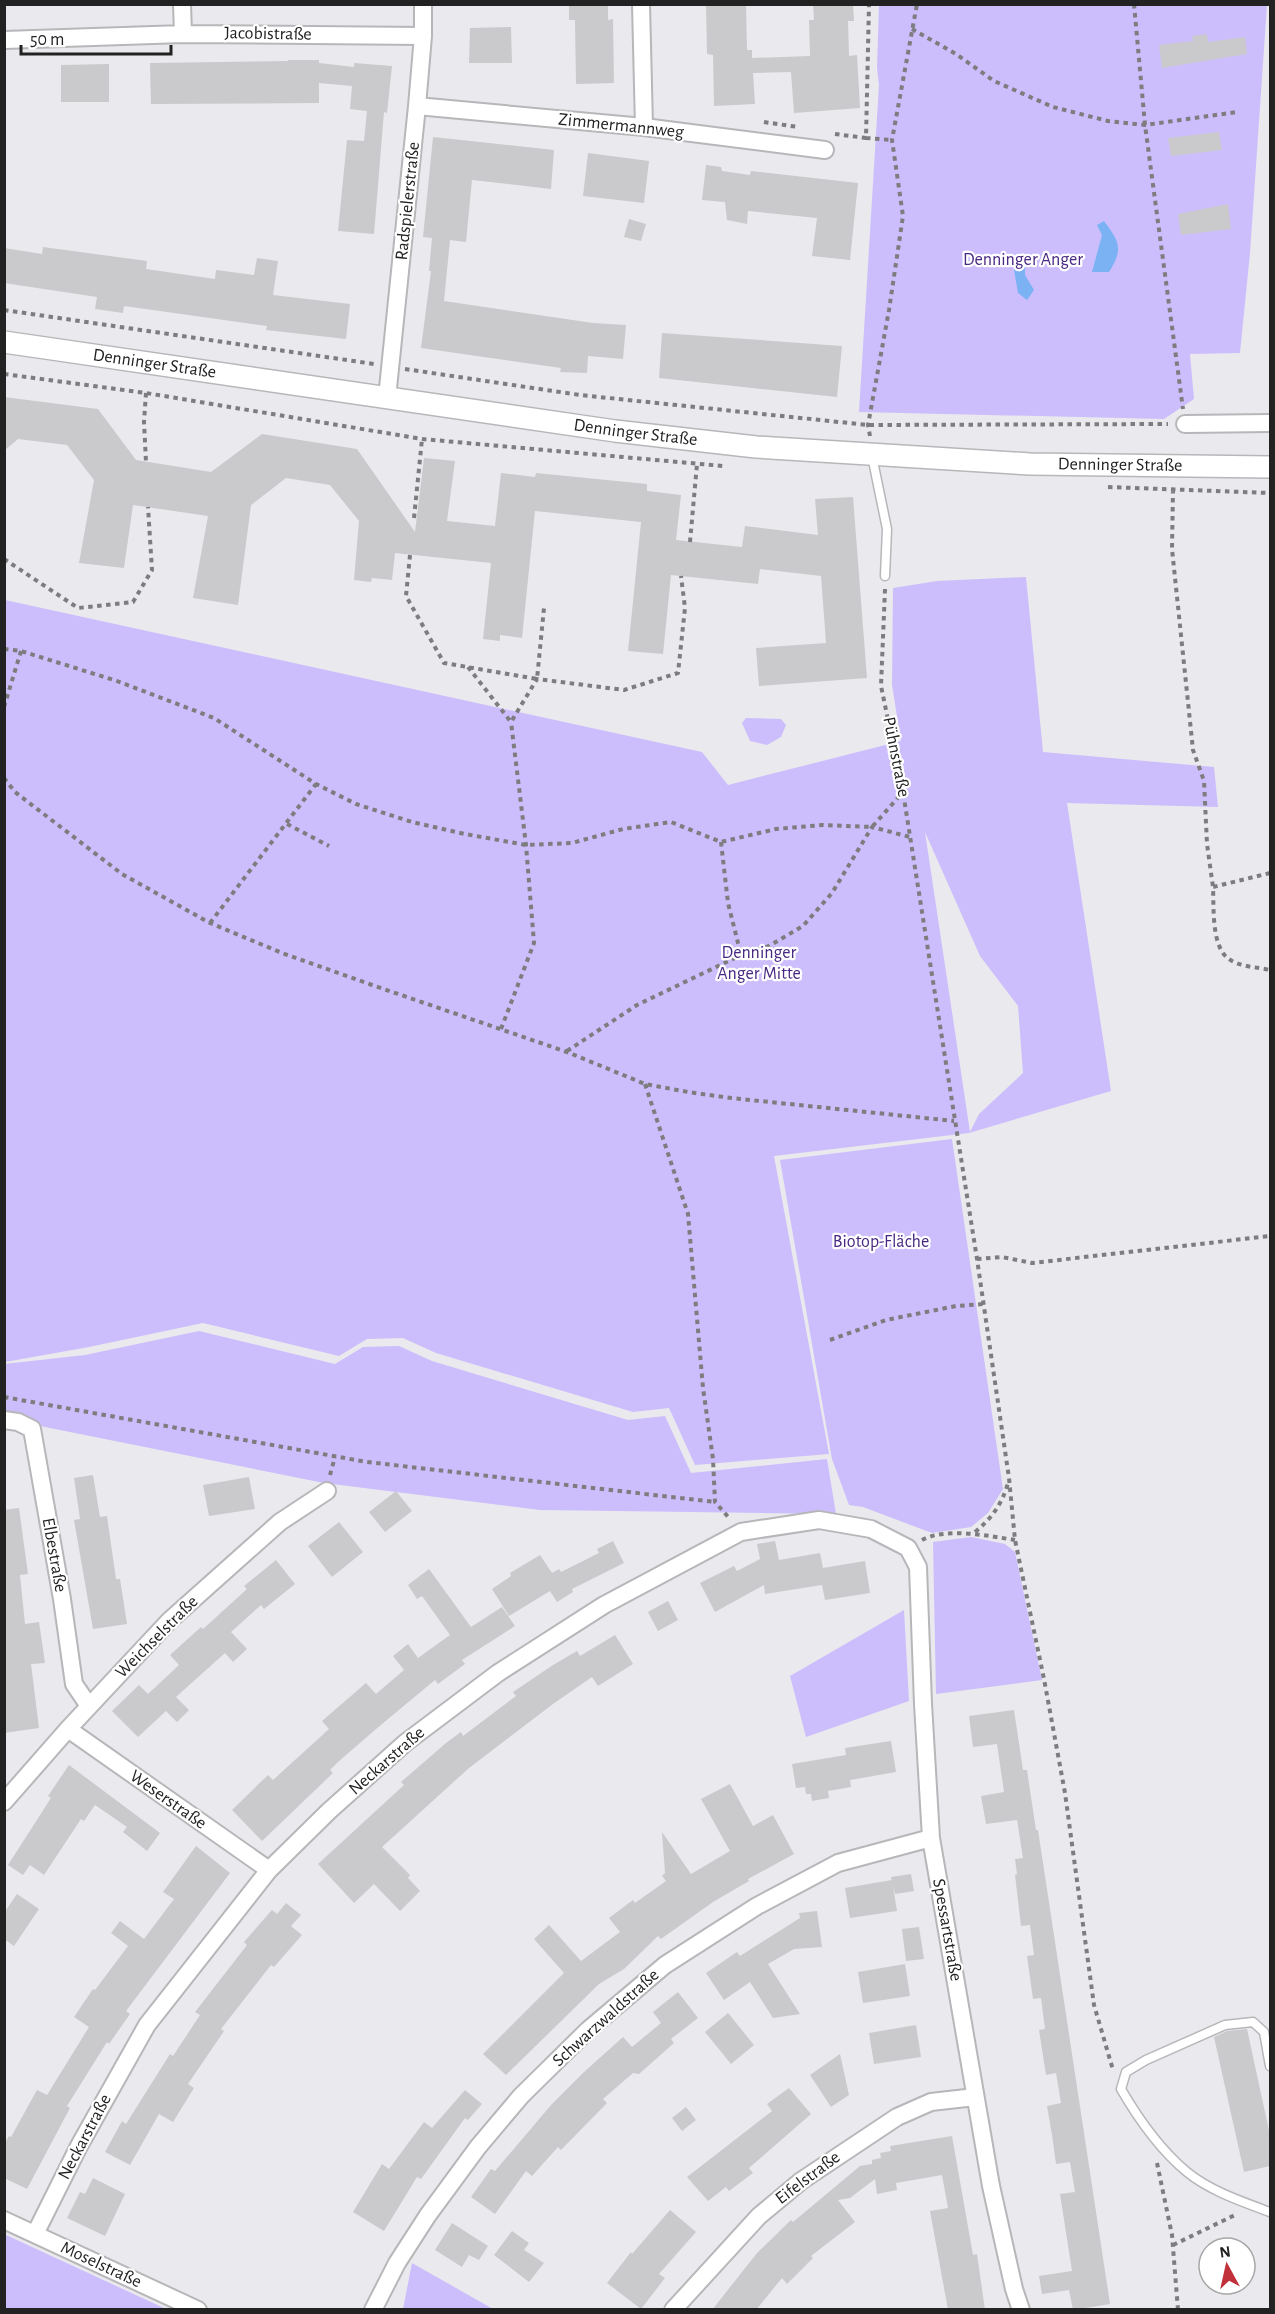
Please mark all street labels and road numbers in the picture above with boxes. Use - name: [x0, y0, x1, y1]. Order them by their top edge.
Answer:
- street label: Jacobistraße: [224, 24, 312, 44]
- street label: Zimmermannweg: [557, 110, 685, 142]
- street label: Radspielerstraße: [393, 141, 423, 261]
- street label: Denninger Straße: [92, 346, 217, 382]
- street label: Denninger Straße: [572, 416, 698, 449]
- street label: Denninger Straße: [1058, 455, 1182, 475]
- street label: Pühnstraße: [879, 715, 913, 799]
- street label: Elbestraße: [39, 1516, 69, 1594]
- street label: Weichselstraße: [112, 1592, 202, 1682]
- street label: Neckarstraße: [346, 1724, 428, 1798]
- street label: Weserstraße: [126, 1767, 210, 1833]
- street label: Spessartstraße: [929, 1877, 965, 1983]
- street label: Schwarzwaldstraße: [549, 1966, 663, 2070]
- street label: Neckarstraße: [55, 2091, 115, 2183]
- street label: Eifelstraße: [772, 2148, 844, 2208]
- street label: Moselstraße: [58, 2239, 144, 2291]

